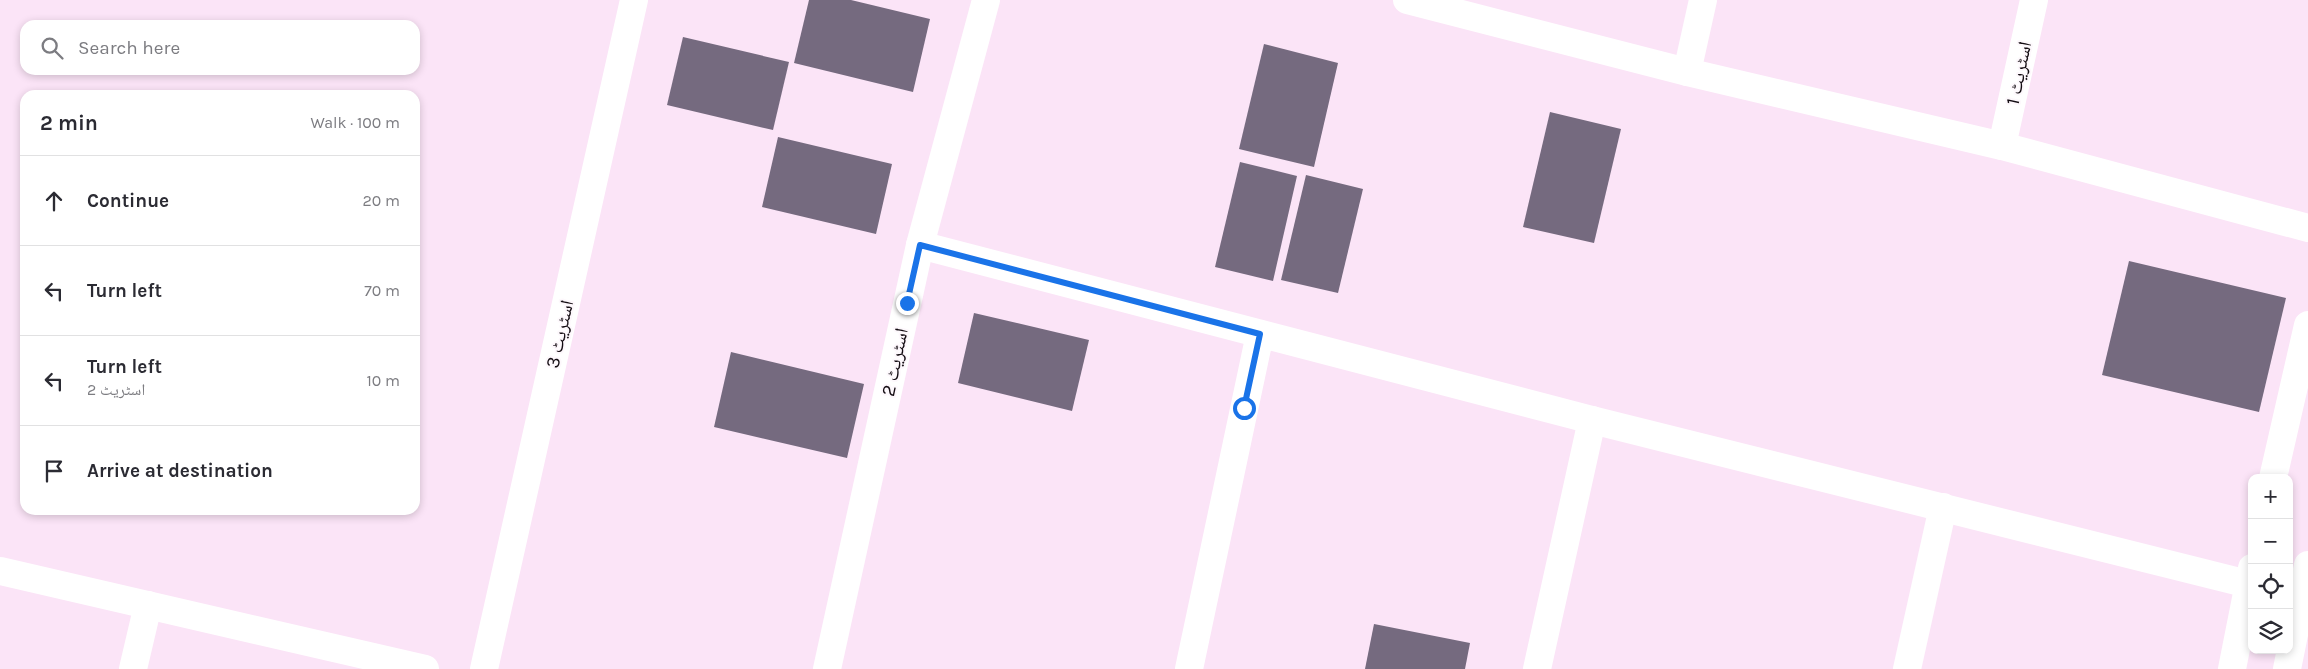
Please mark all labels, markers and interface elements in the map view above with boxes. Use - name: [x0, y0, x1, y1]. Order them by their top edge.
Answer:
- search box: [20, 20, 420, 75]
- icon: search: [38, 34, 66, 62]
- text: Search here: [78, 37, 180, 59]
- street label: اسٹریٹ 1: [2002, 39, 2036, 107]
- text: 2 min: [40, 111, 98, 135]
- text: Walk · 100 m: [310, 113, 400, 132]
- icon: ahead: [40, 187, 68, 215]
- text: Continue: [87, 190, 169, 212]
- text: 20 m: [362, 191, 400, 210]
- icon: left: [40, 277, 68, 305]
- text: Turn left: [87, 280, 162, 302]
- text: 70 m: [364, 281, 400, 300]
- route end: [896, 292, 919, 315]
- street label: اسٹریٹ 3: [541, 298, 578, 370]
- street label: اسٹریٹ 2: [877, 326, 913, 398]
- text: Turn left: [87, 356, 162, 378]
- icon: left: [40, 367, 68, 395]
- text: 10 m: [366, 371, 400, 390]
- text: اسٹریٹ 2: [87, 380, 145, 399]
- route start: [1233, 397, 1256, 420]
- icon: arrive: [40, 457, 68, 485]
- text: Arrive at destination: [87, 460, 273, 482]
- map controls: [2248, 474, 2293, 654]
- button: +: [2248, 474, 2293, 519]
- button: −: [2248, 519, 2293, 564]
- button: locate: [2248, 564, 2293, 609]
- button: layers: [2248, 609, 2293, 654]

